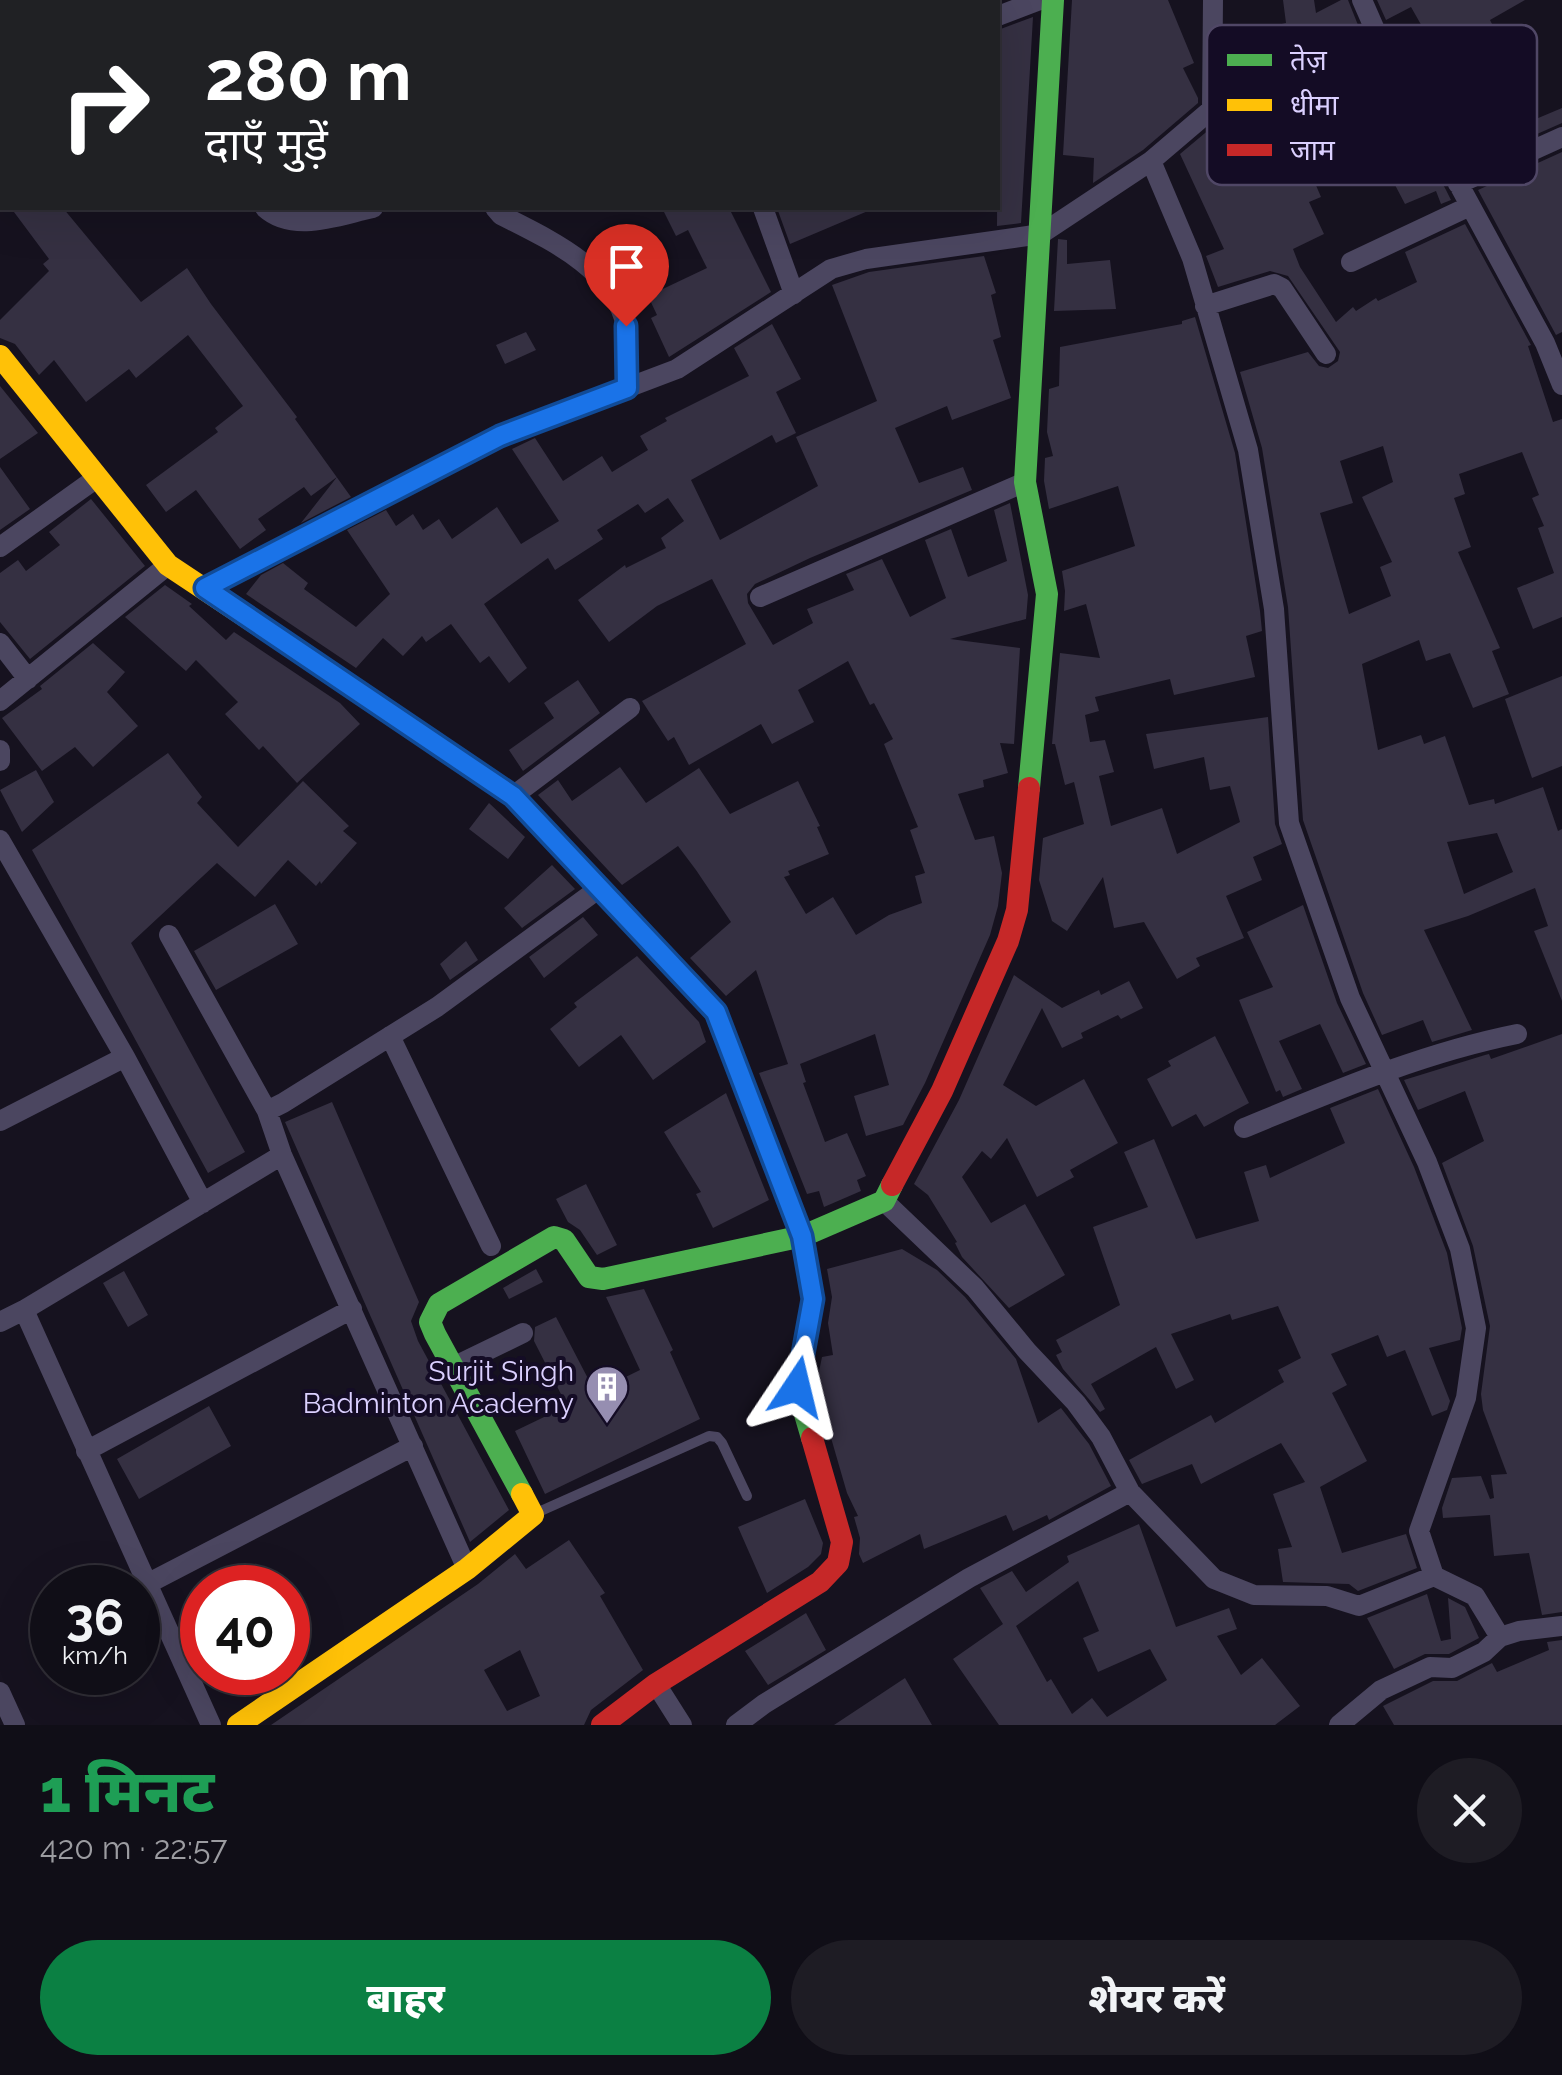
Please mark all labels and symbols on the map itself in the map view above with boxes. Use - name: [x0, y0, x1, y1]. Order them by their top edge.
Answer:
- legend: [1207, 25, 1537, 185]
- text: तेज़: [1290, 44, 1328, 77]
- text: धीमा: [1290, 89, 1339, 122]
- text: जाम: [1290, 134, 1336, 167]
- pin: [584, 224, 669, 327]
- position arrow: [745, 1335, 849, 1439]
- place label: Surjit Singh Badminton Academy: [303, 1355, 574, 1420]
- building icon: Surjit Singh Badminton Academy: [584, 1364, 630, 1425]
- speed limit sign: 40: [180, 1565, 310, 1695]

